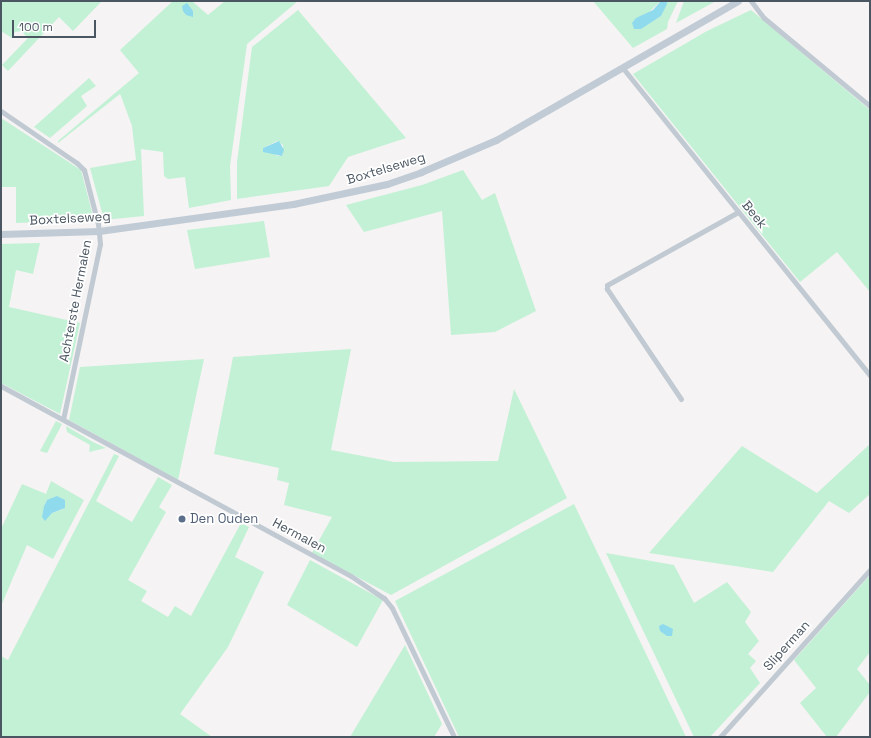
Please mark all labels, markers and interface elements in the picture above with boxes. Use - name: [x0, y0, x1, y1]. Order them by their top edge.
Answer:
- scale bar: [14, 12, 98, 38]
- text: 100 m: [19, 19, 53, 35]
- street label: Boxtelseweg: [345, 150, 427, 188]
- street label: Beek: [738, 198, 770, 232]
- street label: Boxtelseweg: [29, 209, 111, 229]
- street label: Achterste Hermalen: [57, 239, 95, 363]
- place label: Den Ouden: [190, 511, 258, 527]
- marker: Den Ouden: [177, 514, 187, 524]
- street label: Hermalen: [269, 515, 329, 557]
- street label: Sliperman: [760, 618, 814, 674]

